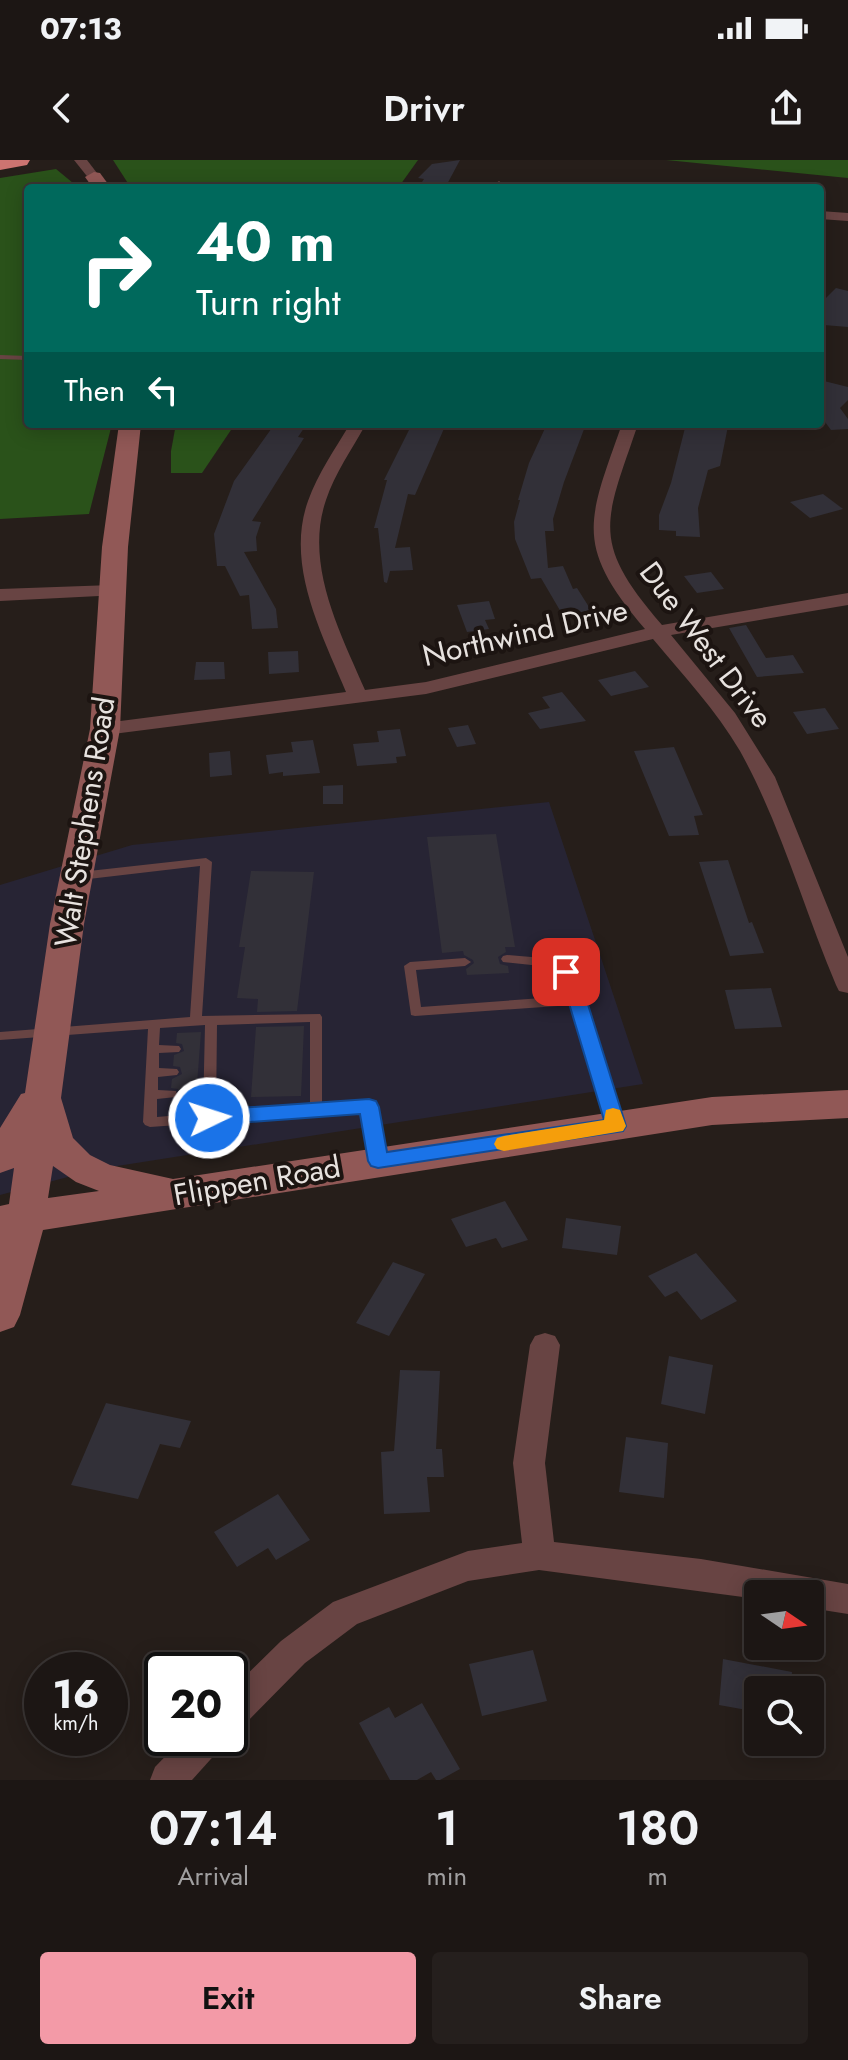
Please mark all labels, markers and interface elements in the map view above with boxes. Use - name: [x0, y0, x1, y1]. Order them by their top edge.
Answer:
- text: 07:13: [40, 7, 122, 50]
- text: Drivr: [383, 82, 465, 134]
- icon: back: [40, 86, 84, 130]
- icon: share: [764, 86, 808, 130]
- text: 40 m: [196, 201, 335, 282]
- icon: right: [64, 216, 168, 320]
- text: Turn right: [196, 276, 341, 328]
- icon: left: [141, 368, 185, 412]
- text: Then: [64, 369, 125, 412]
- street label: Due West Drive: [630, 553, 783, 737]
- street label: Northwind Drive: [418, 588, 632, 677]
- street label: Walt Stephens Road: [43, 694, 126, 950]
- pin: [532, 938, 600, 1006]
- icon: arrive: [544, 950, 588, 994]
- position arrow: [167, 1076, 251, 1160]
- street label: Flippen Road: [170, 1145, 344, 1216]
- north arrow: [744, 1580, 824, 1660]
- map controls: [744, 1580, 824, 1756]
- speed limit sign: 20: [144, 1652, 248, 1756]
- text: 16: [52, 1665, 100, 1723]
- button: search: [744, 1676, 824, 1756]
- text: km/h: [53, 1709, 99, 1738]
- text: 07:14: [149, 1794, 278, 1863]
- text: 1: [435, 1794, 459, 1863]
- text: 180: [616, 1794, 699, 1863]
- text: Arrival: [177, 1857, 249, 1895]
- text: min: [427, 1857, 467, 1895]
- text: m: [647, 1857, 668, 1895]
- button: Exit: [40, 1952, 416, 2044]
- button: Share: [432, 1952, 808, 2044]

